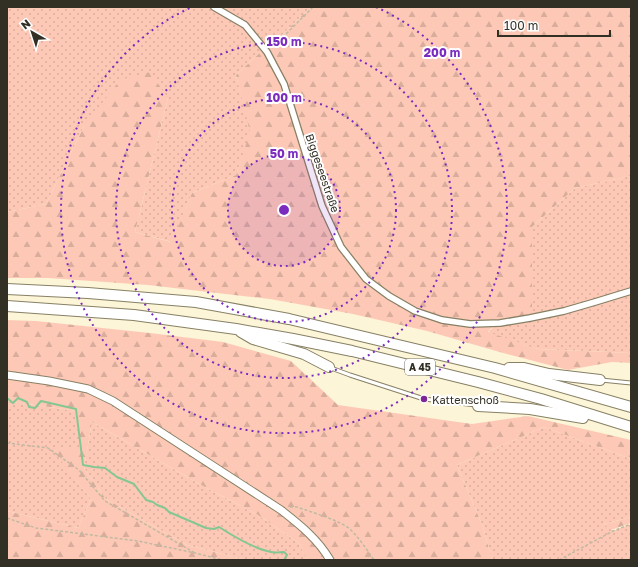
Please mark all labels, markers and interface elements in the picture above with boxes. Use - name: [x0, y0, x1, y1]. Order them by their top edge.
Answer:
- north arrow: [12, 12, 52, 52]
- scale bar: [498, 12, 610, 38]
- text: N: [18, 16, 33, 32]
- text: 100 m: [504, 18, 538, 33]
- text: 150 m: [267, 34, 301, 49]
- text: 200 m: [424, 45, 460, 60]
- text: 100 m: [266, 90, 302, 105]
- street label: Biggeseestraße: [303, 132, 343, 214]
- text: 50 m: [270, 146, 298, 161]
- centre of rings: [277, 203, 291, 217]
- road number: A 45: [405, 359, 435, 375]
- place label: Kattenschoß: [432, 393, 499, 406]
- marker: Kattenschoß: [419, 394, 429, 404]

